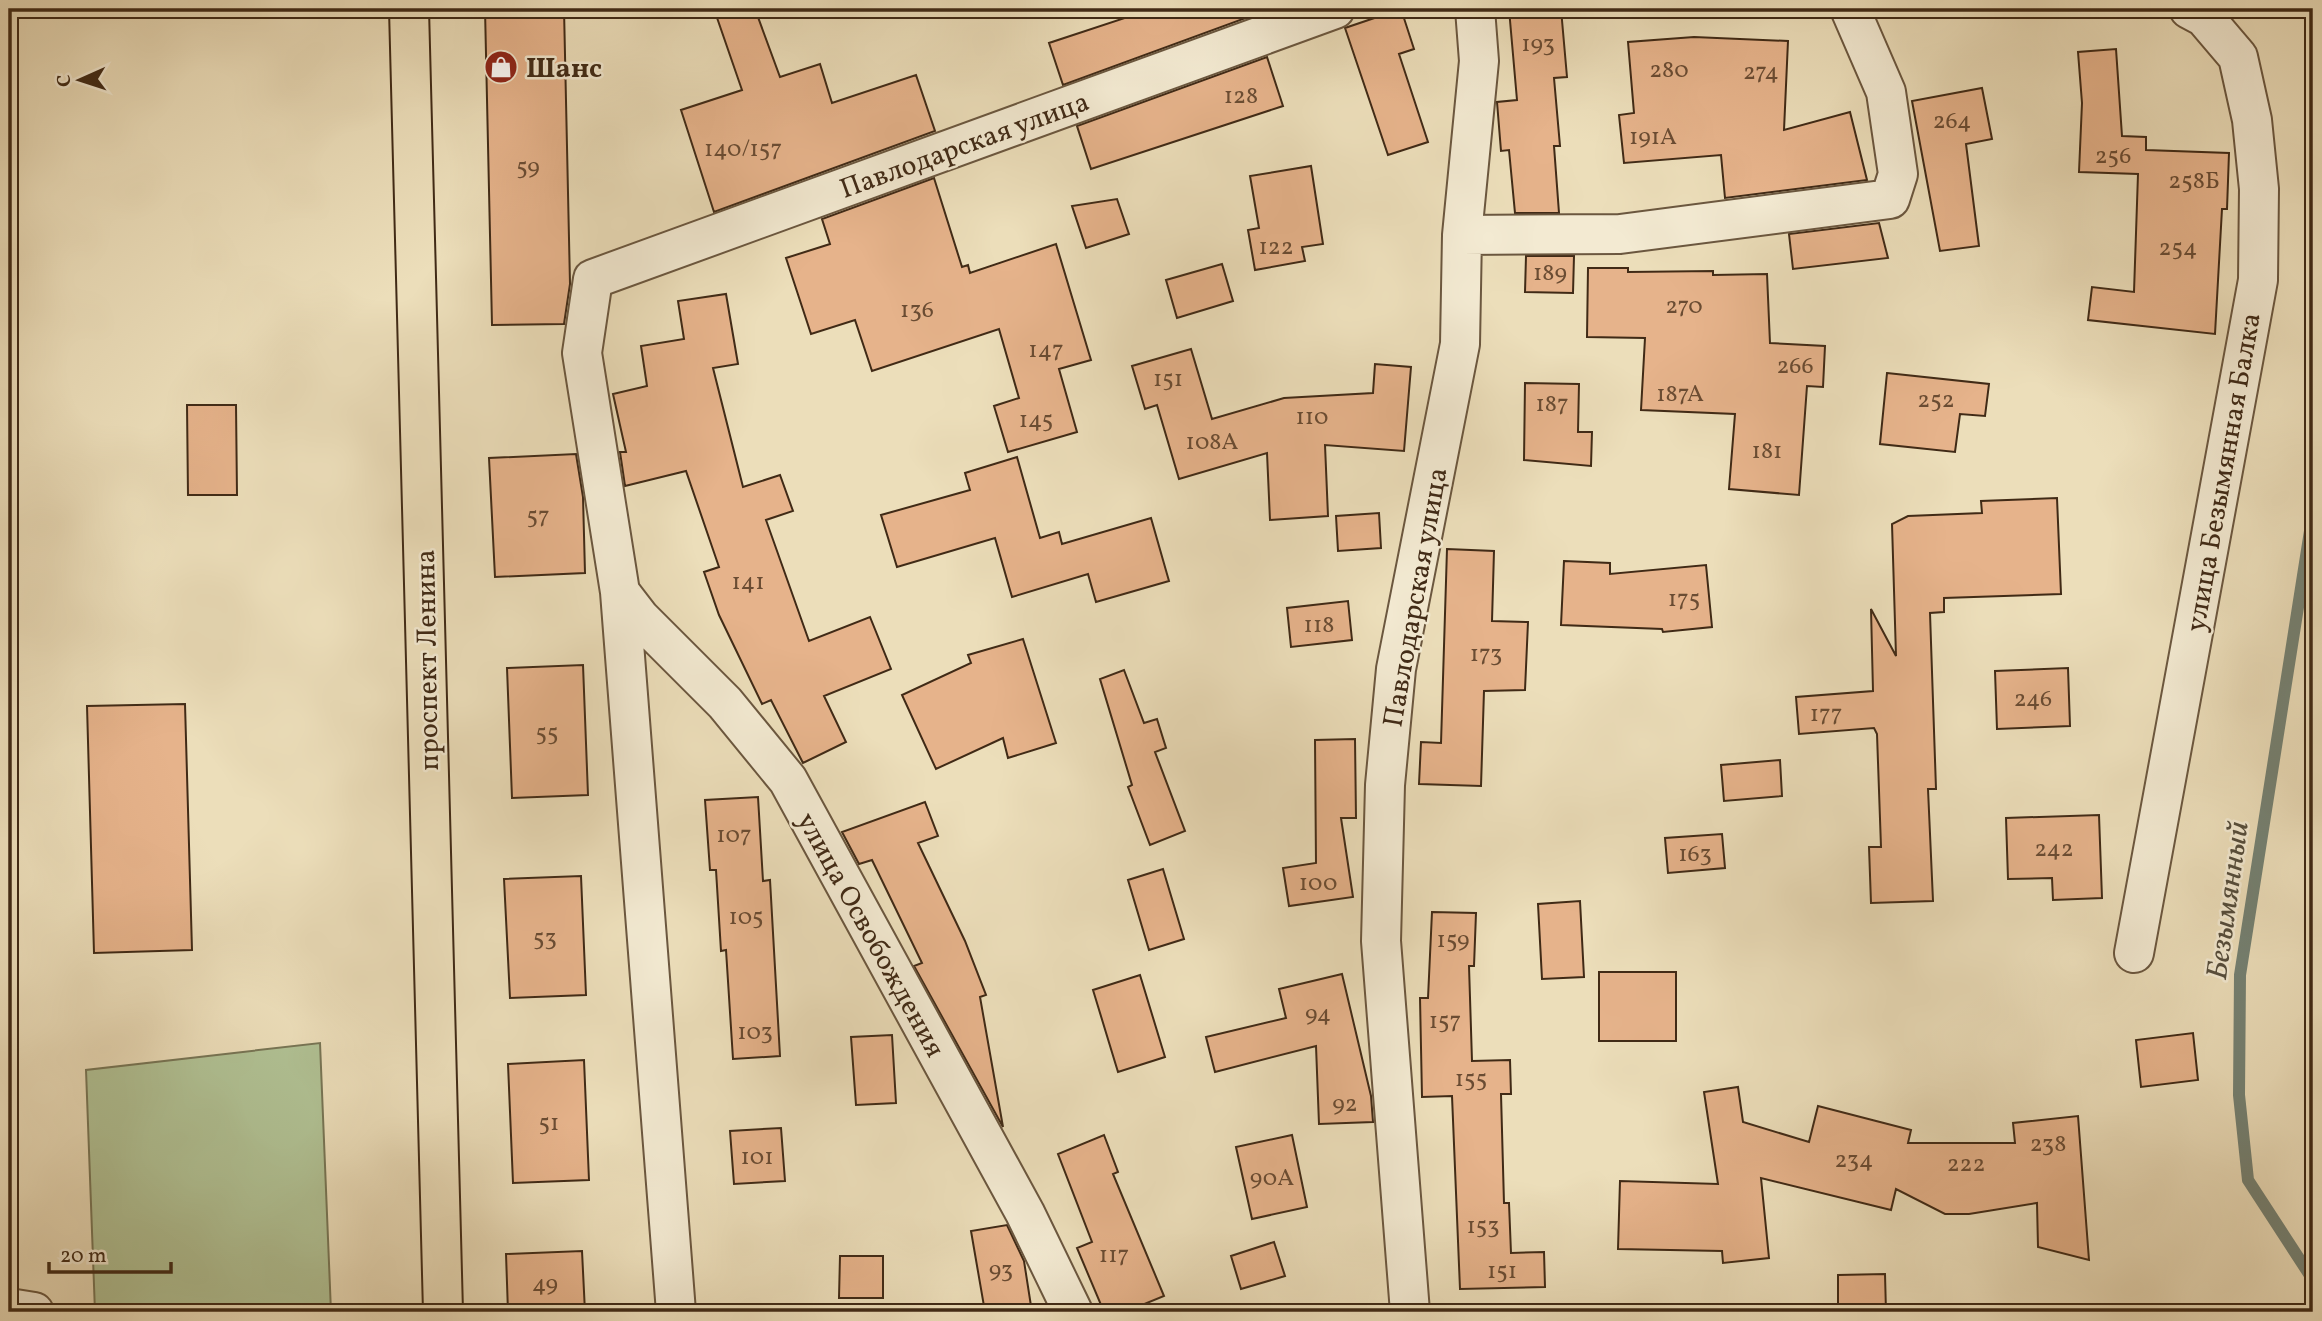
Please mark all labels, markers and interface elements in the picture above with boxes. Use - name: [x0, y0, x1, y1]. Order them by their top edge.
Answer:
- house number: 193: [1521, 28, 1555, 62]
- north arrow: [46, 46, 116, 116]
- shop icon: Шанс: [482, 48, 520, 86]
- place label: Шанс: [526, 50, 602, 89]
- house number: 280: [1649, 54, 1689, 88]
- house number: 274: [1743, 56, 1779, 90]
- text: С: [52, 74, 78, 88]
- house number: 128: [1224, 80, 1258, 114]
- street label: Павлодарская улица: [835, 83, 1095, 210]
- house number: 264: [1933, 105, 1971, 139]
- house number: 191А: [1629, 121, 1677, 155]
- house number: 140/157: [704, 133, 782, 167]
- house number: 256: [2095, 140, 2131, 174]
- house number: 59: [516, 151, 540, 185]
- house number: 258Б: [2168, 165, 2220, 199]
- house number: 122: [1258, 231, 1294, 265]
- house number: 254: [2159, 232, 2197, 266]
- house number: 189: [1533, 257, 1567, 291]
- house number: 270: [1665, 290, 1703, 324]
- house number: 136: [900, 294, 934, 328]
- street label: улица Безымянная Балка: [2177, 310, 2272, 635]
- house number: 147: [1028, 334, 1064, 368]
- house number: 266: [1776, 350, 1814, 384]
- house number: 151: [1153, 363, 1183, 397]
- house number: 187А: [1656, 378, 1704, 412]
- house number: 252: [1917, 384, 1955, 418]
- house number: 187: [1535, 388, 1569, 422]
- house number: 110: [1295, 401, 1329, 435]
- house number: 145: [1019, 404, 1053, 438]
- house number: 108А: [1186, 426, 1239, 460]
- house number: 181: [1752, 435, 1782, 469]
- street label: Павлодарская улица: [1374, 465, 1458, 730]
- house number: 57: [526, 500, 550, 534]
- street label: проспект Ленина: [407, 549, 450, 771]
- house number: 141: [732, 566, 764, 600]
- house number: 175: [1668, 583, 1700, 617]
- house number: 118: [1304, 609, 1334, 643]
- house number: 173: [1470, 638, 1502, 672]
- house number: 246: [2014, 683, 2052, 717]
- house number: 177: [1810, 698, 1842, 732]
- house number: 55: [535, 717, 559, 751]
- street label: улица Освобождения: [786, 806, 953, 1065]
- house number: 107: [716, 819, 752, 853]
- water label: Безымянный: [2197, 819, 2261, 982]
- house number: 242: [2034, 833, 2074, 867]
- house number: 163: [1678, 838, 1712, 872]
- house number: 100: [1299, 867, 1337, 901]
- house number: 105: [728, 901, 764, 935]
- house number: 53: [533, 922, 557, 956]
- house number: 159: [1437, 924, 1469, 958]
- house number: 94: [1305, 998, 1331, 1032]
- house number: 157: [1429, 1005, 1461, 1039]
- house number: 103: [737, 1016, 773, 1050]
- house number: 155: [1455, 1063, 1487, 1097]
- house number: 92: [1332, 1088, 1358, 1122]
- house number: 51: [539, 1107, 559, 1141]
- house number: 238: [2030, 1128, 2066, 1162]
- house number: 101: [740, 1141, 774, 1175]
- house number: 234: [1835, 1144, 1873, 1178]
- house number: 222: [1947, 1148, 1985, 1182]
- house number: 90А: [1250, 1162, 1294, 1196]
- house number: 153: [1466, 1210, 1500, 1244]
- scale bar: [49, 1230, 172, 1274]
- house number: 117: [1099, 1239, 1129, 1273]
- text: 20 m: [60, 1242, 106, 1271]
- house number: 93: [989, 1254, 1013, 1288]
- house number: 151: [1487, 1255, 1517, 1289]
- house number: 49: [532, 1268, 558, 1302]

